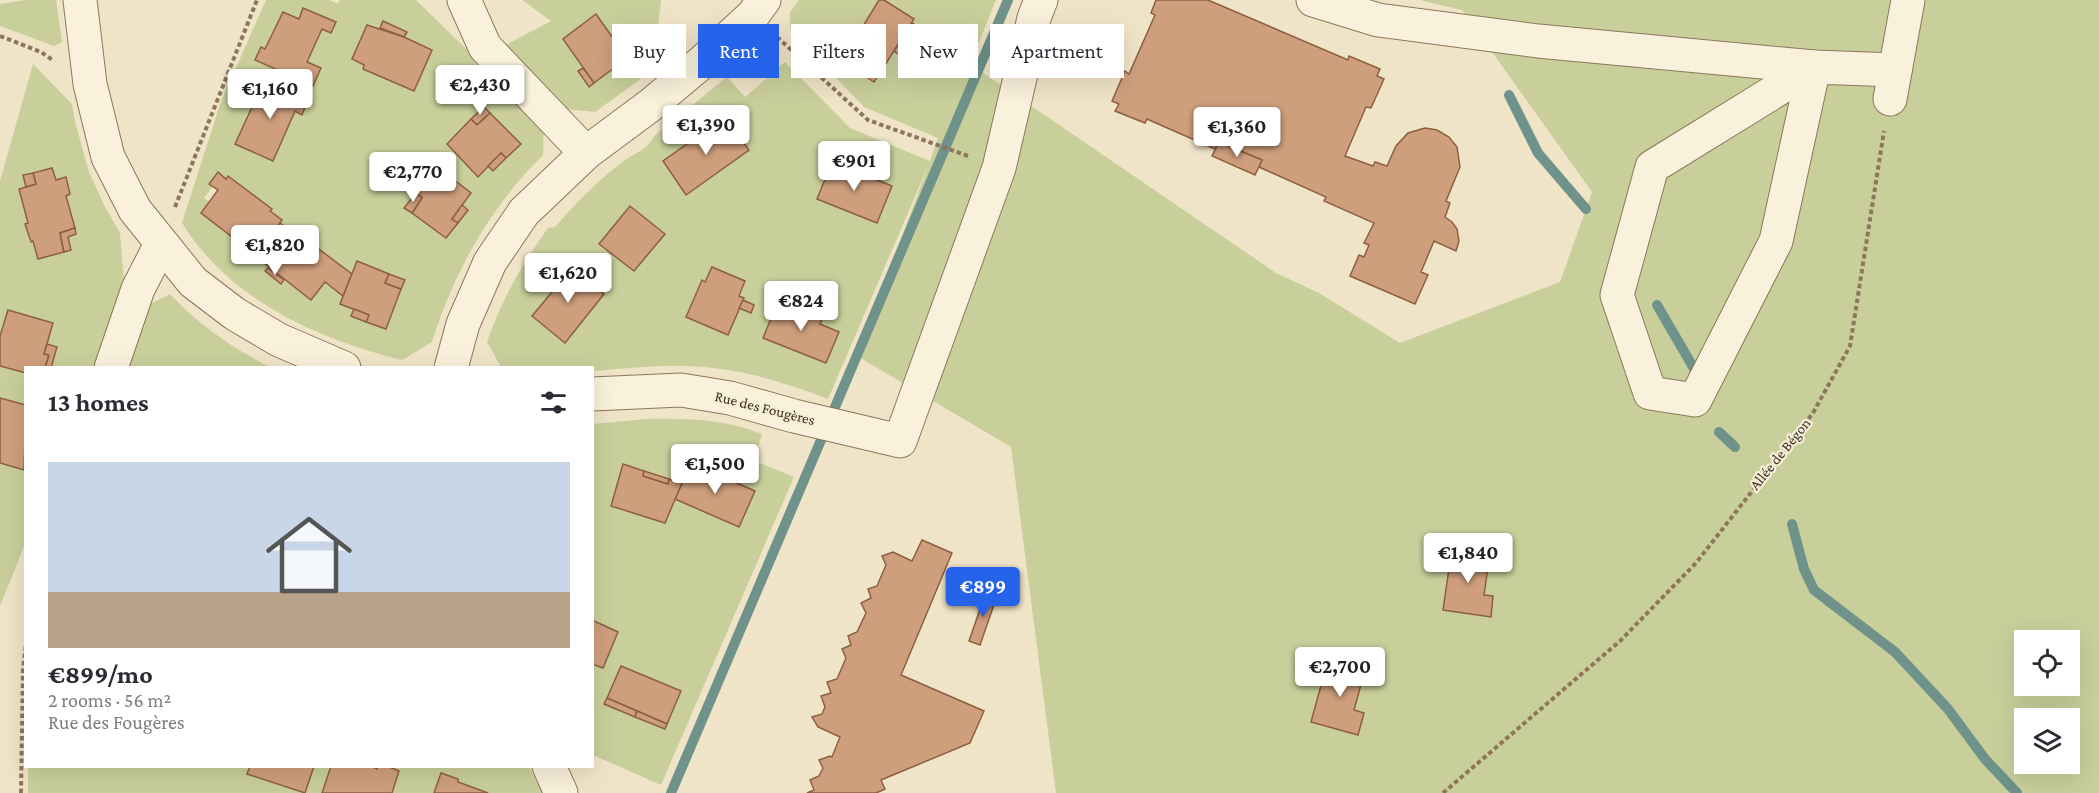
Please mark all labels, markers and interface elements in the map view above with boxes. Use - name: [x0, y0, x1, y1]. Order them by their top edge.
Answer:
- chip: Buy: [612, 24, 686, 78]
- chip: Rent: [698, 24, 779, 78]
- chip: Filters: [791, 24, 886, 78]
- chip: New: [898, 24, 978, 78]
- chip: Apartment: [990, 24, 1124, 78]
- pin: €2,430: [431, 65, 529, 116]
- pin: €1,160: [221, 69, 319, 120]
- text: €2,430: [449, 73, 511, 95]
- text: €1,160: [242, 77, 298, 99]
- pin: €1,390: [657, 105, 755, 156]
- pin: €1,360: [1188, 107, 1286, 158]
- text: €1,390: [677, 113, 736, 135]
- text: €1,360: [1207, 115, 1267, 137]
- pin: €901: [818, 141, 890, 192]
- text: €901: [832, 149, 876, 171]
- pin: €2,770: [364, 152, 462, 203]
- text: €2,770: [383, 160, 443, 182]
- pin: €1,820: [226, 225, 324, 276]
- text: €1,820: [245, 233, 305, 255]
- pin: €1,620: [519, 253, 617, 304]
- text: €1,620: [539, 261, 597, 283]
- pin: €824: [765, 281, 837, 332]
- text: €824: [778, 289, 824, 311]
- icon: filters: [537, 386, 570, 419]
- text: 13 homes: [48, 388, 149, 417]
- street label: Rue des Fougères: [713, 388, 817, 429]
- street label: Allée de Bégon: [1746, 415, 1814, 494]
- pin: €1,500: [666, 444, 764, 495]
- text: €1,500: [685, 452, 745, 474]
- icon: home: [255, 501, 363, 609]
- pin: €1,840: [1419, 533, 1517, 584]
- text: €1,840: [1438, 541, 1498, 563]
- pin: €899: [947, 567, 1019, 618]
- text: €899: [960, 575, 1006, 597]
- map controls: [2014, 630, 2080, 774]
- button: locate: [2014, 630, 2080, 696]
- pin: €2,700: [1291, 647, 1389, 698]
- text: €2,700: [1309, 655, 1371, 677]
- text: €899/mo: [48, 660, 153, 689]
- text: 2 rooms · 56 m²: [48, 689, 171, 711]
- button: layers: [2014, 708, 2080, 774]
- text: Rue des Fougères: [48, 711, 185, 733]

